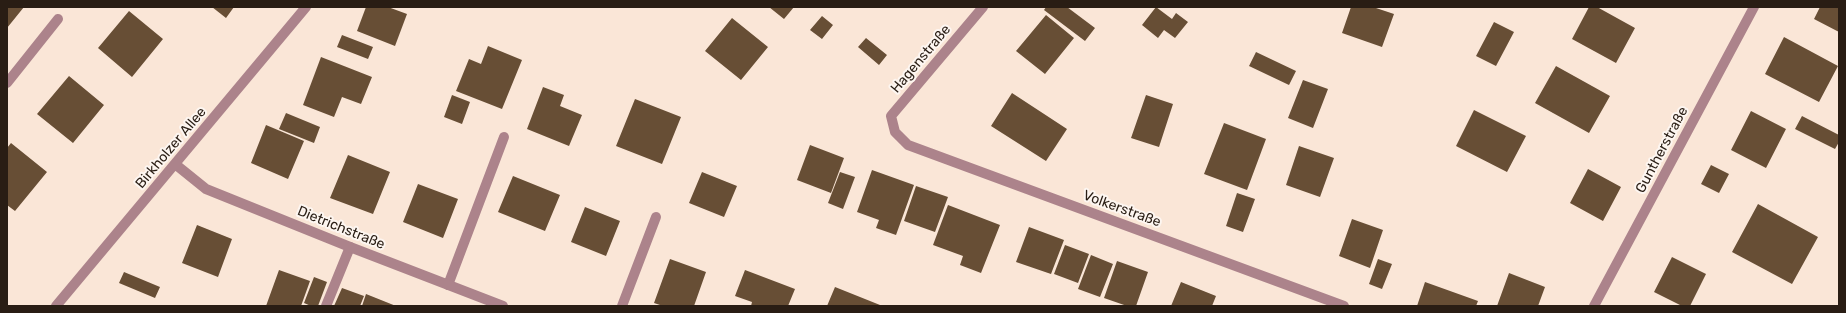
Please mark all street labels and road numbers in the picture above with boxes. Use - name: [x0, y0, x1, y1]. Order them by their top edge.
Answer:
- street label: Hagenstraße: [888, 21, 954, 97]
- street label: Birkholzer Allee: [132, 104, 210, 192]
- street label: Guntherstraße: [1632, 104, 1692, 196]
- street label: Volkerstraße: [1081, 187, 1163, 231]
- street label: Dietrichstraße: [295, 203, 387, 253]

